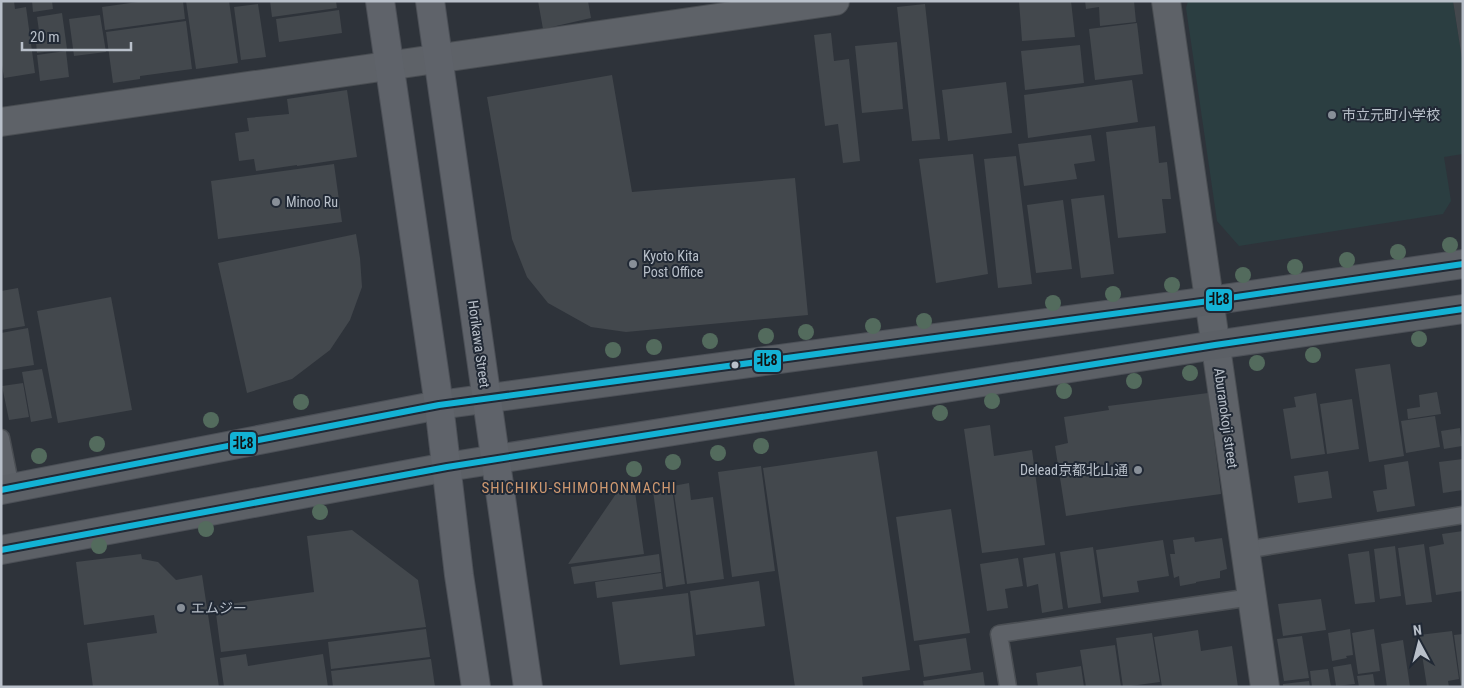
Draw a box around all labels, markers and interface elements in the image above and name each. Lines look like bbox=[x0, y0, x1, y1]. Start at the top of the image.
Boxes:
scale bar bbox=[22, 20, 131, 52]
text: 20 m bbox=[30, 28, 60, 46]
place label: 市立元町小学校 bbox=[1342, 107, 1440, 123]
marker: 市立元町小学校 bbox=[1326, 109, 1338, 121]
place label: Minoo Ru bbox=[286, 194, 338, 210]
marker: Minoo Ru bbox=[270, 196, 282, 208]
place label: Kyoto Kita Post Office bbox=[643, 248, 704, 280]
marker: Kyoto Kita Post Office bbox=[627, 258, 639, 270]
line badge: 北8 bbox=[1205, 288, 1233, 312]
text: 北8 bbox=[1208, 291, 1230, 307]
street label: Horikawa Street bbox=[465, 299, 493, 389]
line badge: 北8 bbox=[753, 349, 782, 373]
text: 北8 bbox=[756, 352, 778, 368]
unlabelled marker bbox=[730, 360, 740, 370]
street label: Aburanokoji street bbox=[1211, 367, 1241, 469]
line badge: 北8 bbox=[229, 431, 257, 455]
text: 北8 bbox=[232, 435, 254, 451]
place label: Delead京都北山通 bbox=[1020, 462, 1128, 478]
marker: Delead京都北山通 bbox=[1132, 464, 1144, 476]
district label: SHICHIKU-SHIMOHONMACHI bbox=[481, 479, 677, 497]
place label: エムジー bbox=[191, 600, 247, 616]
marker: エムジー bbox=[175, 602, 187, 614]
north arrow bbox=[1394, 618, 1444, 668]
text: N bbox=[1412, 622, 1423, 639]

